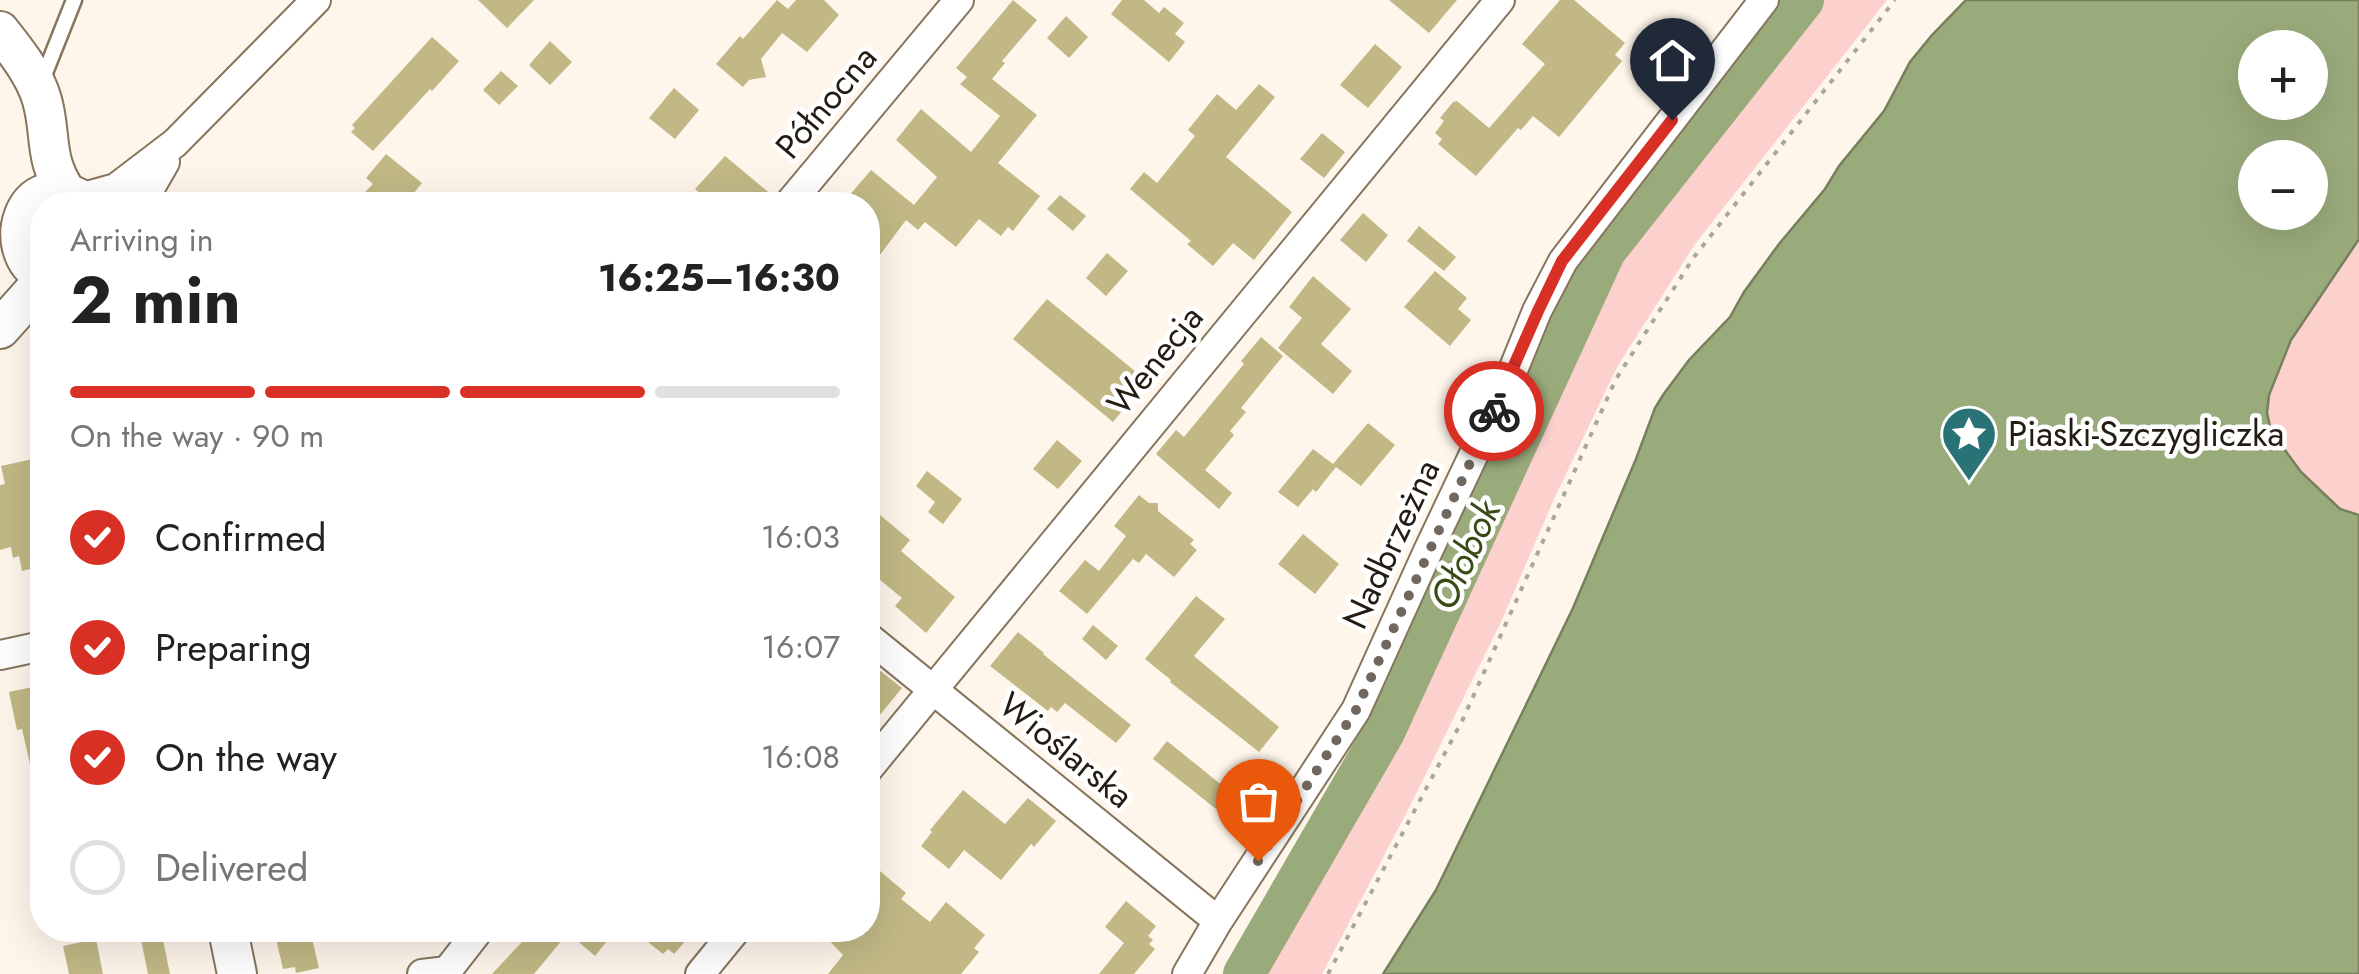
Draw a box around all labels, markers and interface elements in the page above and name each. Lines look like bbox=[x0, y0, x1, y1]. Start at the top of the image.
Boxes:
pin bbox=[1630, 18, 1715, 121]
map controls bbox=[2238, 30, 2328, 230]
button: + bbox=[2238, 30, 2328, 120]
icon: home bbox=[1645, 33, 1700, 88]
street label: Północna bbox=[764, 34, 888, 170]
button: − bbox=[2238, 140, 2328, 230]
text: Arriving in bbox=[70, 217, 214, 263]
text: 16:25–16:30 bbox=[598, 250, 840, 305]
text: 2 min bbox=[70, 253, 241, 347]
street label: Wenecja bbox=[1095, 294, 1215, 426]
courier bbox=[1444, 361, 1544, 461]
icon: bike bbox=[1467, 384, 1522, 439]
place icon: Piaski-Szczygliczka bbox=[1939, 404, 1999, 483]
place label: Piaski-Szczygliczka bbox=[2008, 409, 2284, 459]
text: On the way · 90 m bbox=[70, 413, 324, 459]
street label: Nadbrzeżna bbox=[1330, 451, 1452, 637]
water label: Ołobok bbox=[1415, 489, 1515, 619]
icon: check bbox=[70, 510, 125, 565]
text: Confirmed bbox=[155, 510, 326, 565]
text: 16:03 bbox=[761, 514, 840, 560]
icon: check bbox=[70, 620, 125, 675]
text: Preparing bbox=[155, 620, 312, 675]
text: 16:07 bbox=[762, 624, 840, 670]
street label: Wioślarska bbox=[988, 680, 1144, 820]
icon: check bbox=[70, 730, 125, 785]
text: On the way bbox=[155, 730, 337, 785]
text: 16:08 bbox=[761, 734, 840, 780]
pin bbox=[1216, 759, 1301, 862]
icon: bag bbox=[1231, 774, 1286, 829]
text: Delivered bbox=[155, 840, 308, 895]

